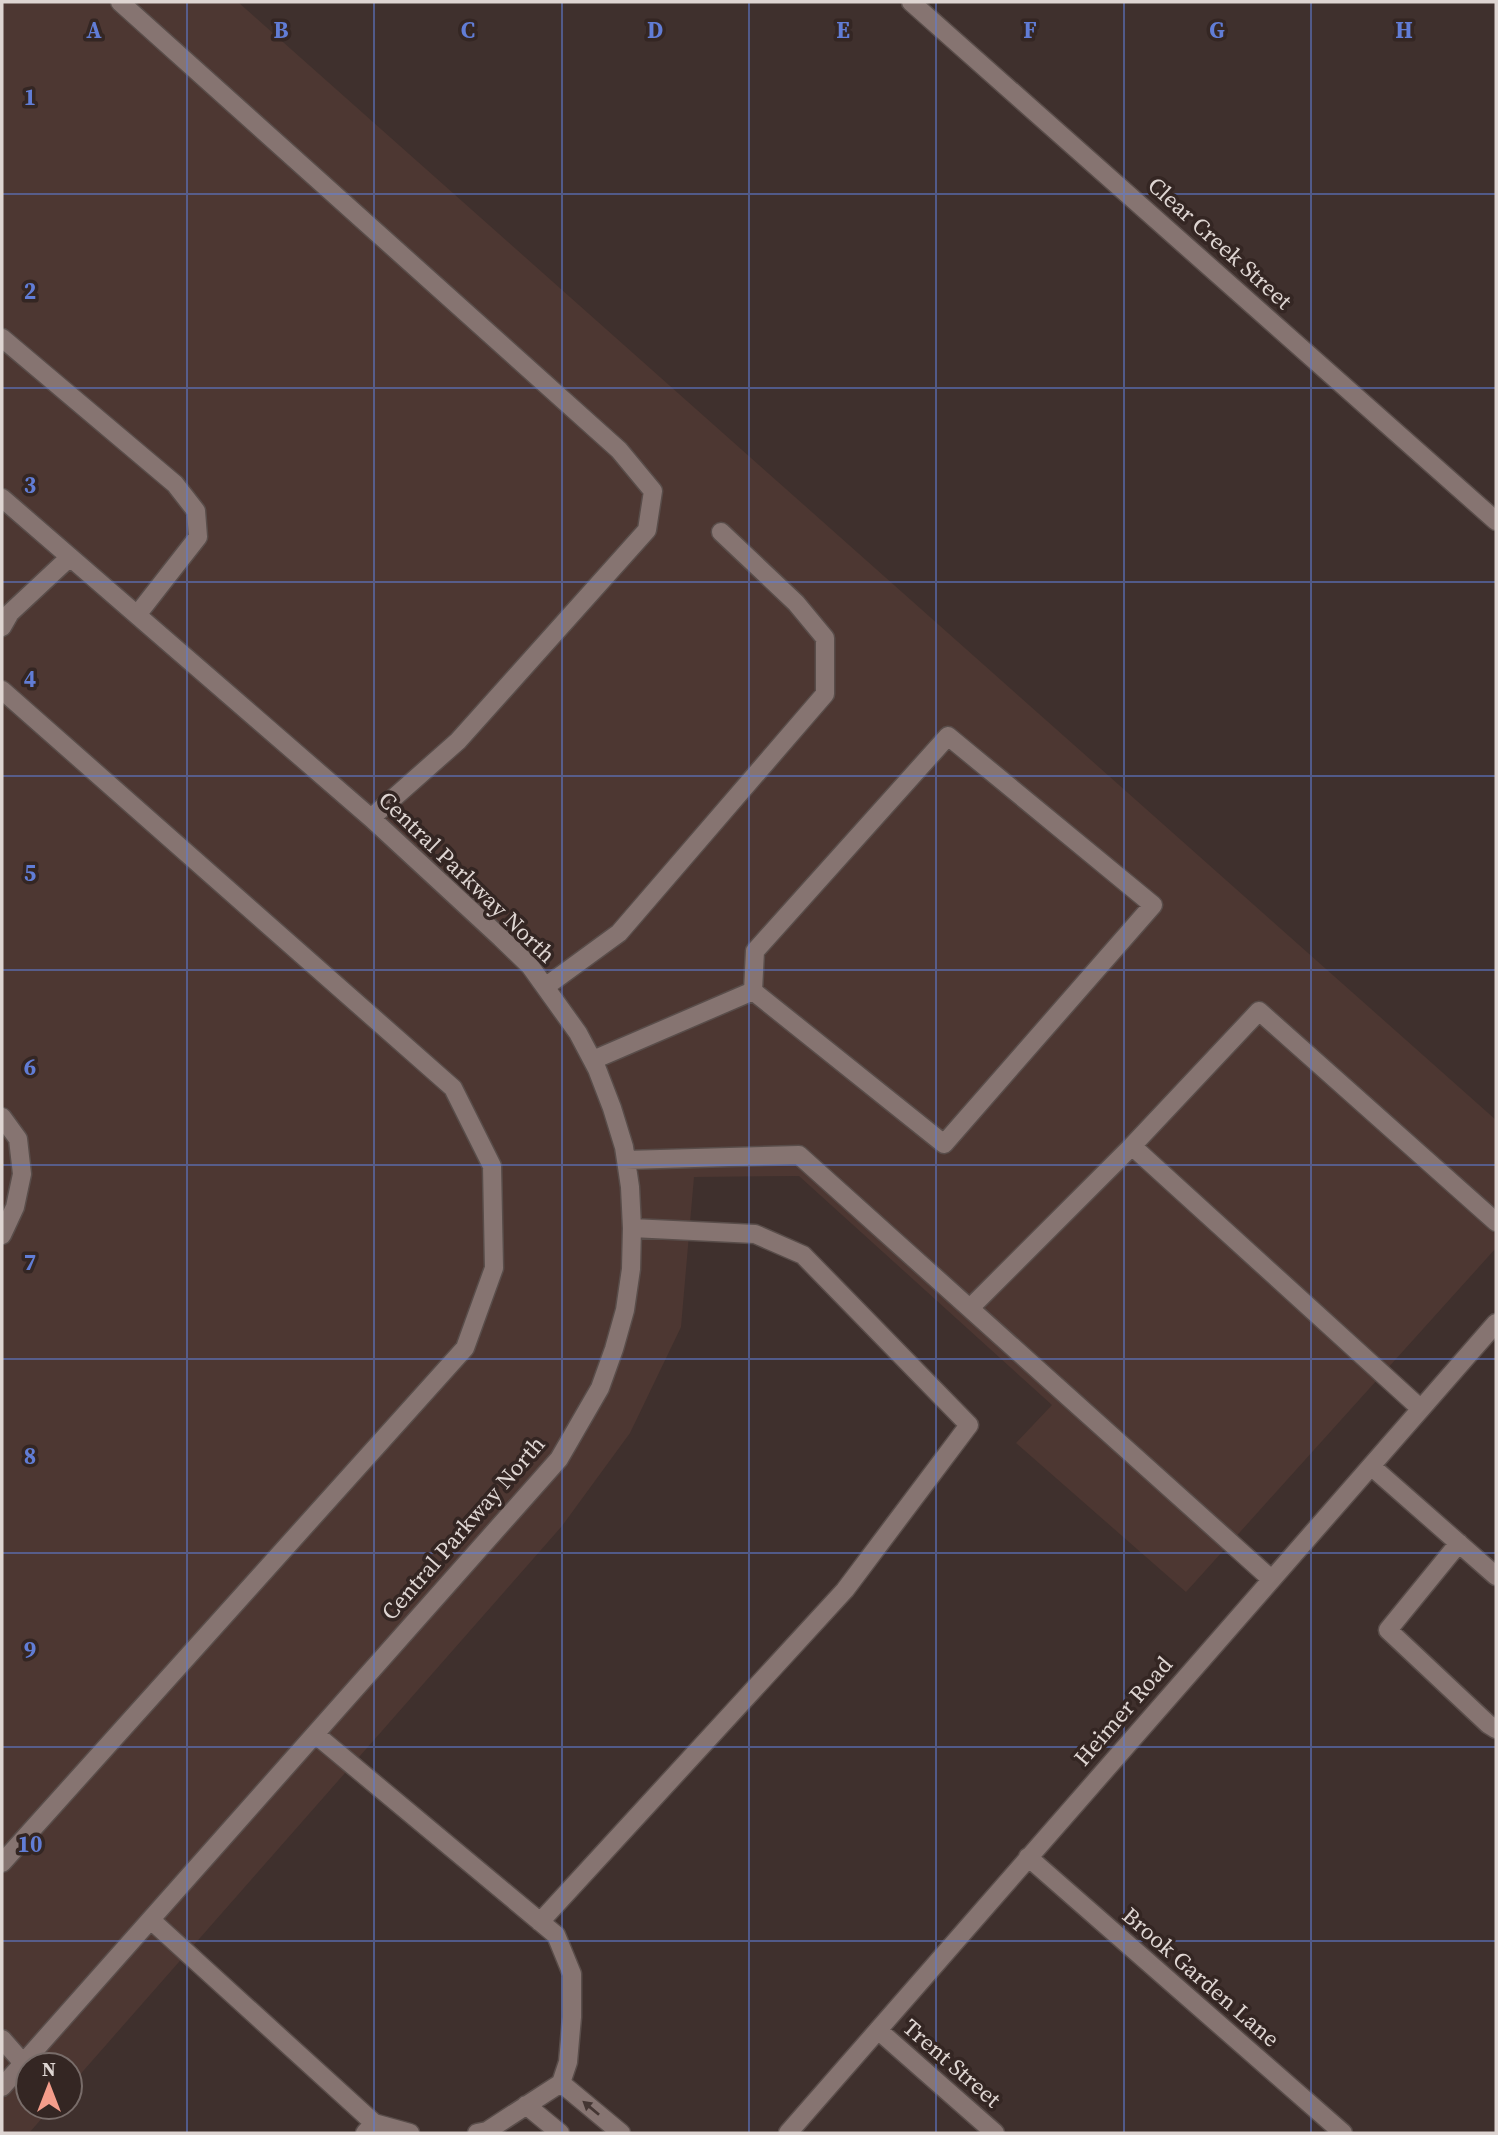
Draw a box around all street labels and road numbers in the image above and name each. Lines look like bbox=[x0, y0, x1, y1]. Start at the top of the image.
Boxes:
street label: Clear Creek Street bbox=[1141, 169, 1300, 317]
street label: Central Parkway North bbox=[371, 784, 563, 970]
street label: Central Parkway North bbox=[374, 1429, 552, 1627]
street label: Heimer Road bbox=[1066, 1649, 1180, 1773]
street label: Brook Garden Lane bbox=[1116, 1900, 1286, 2054]
street label: Trent Street bbox=[896, 2011, 1008, 2115]

